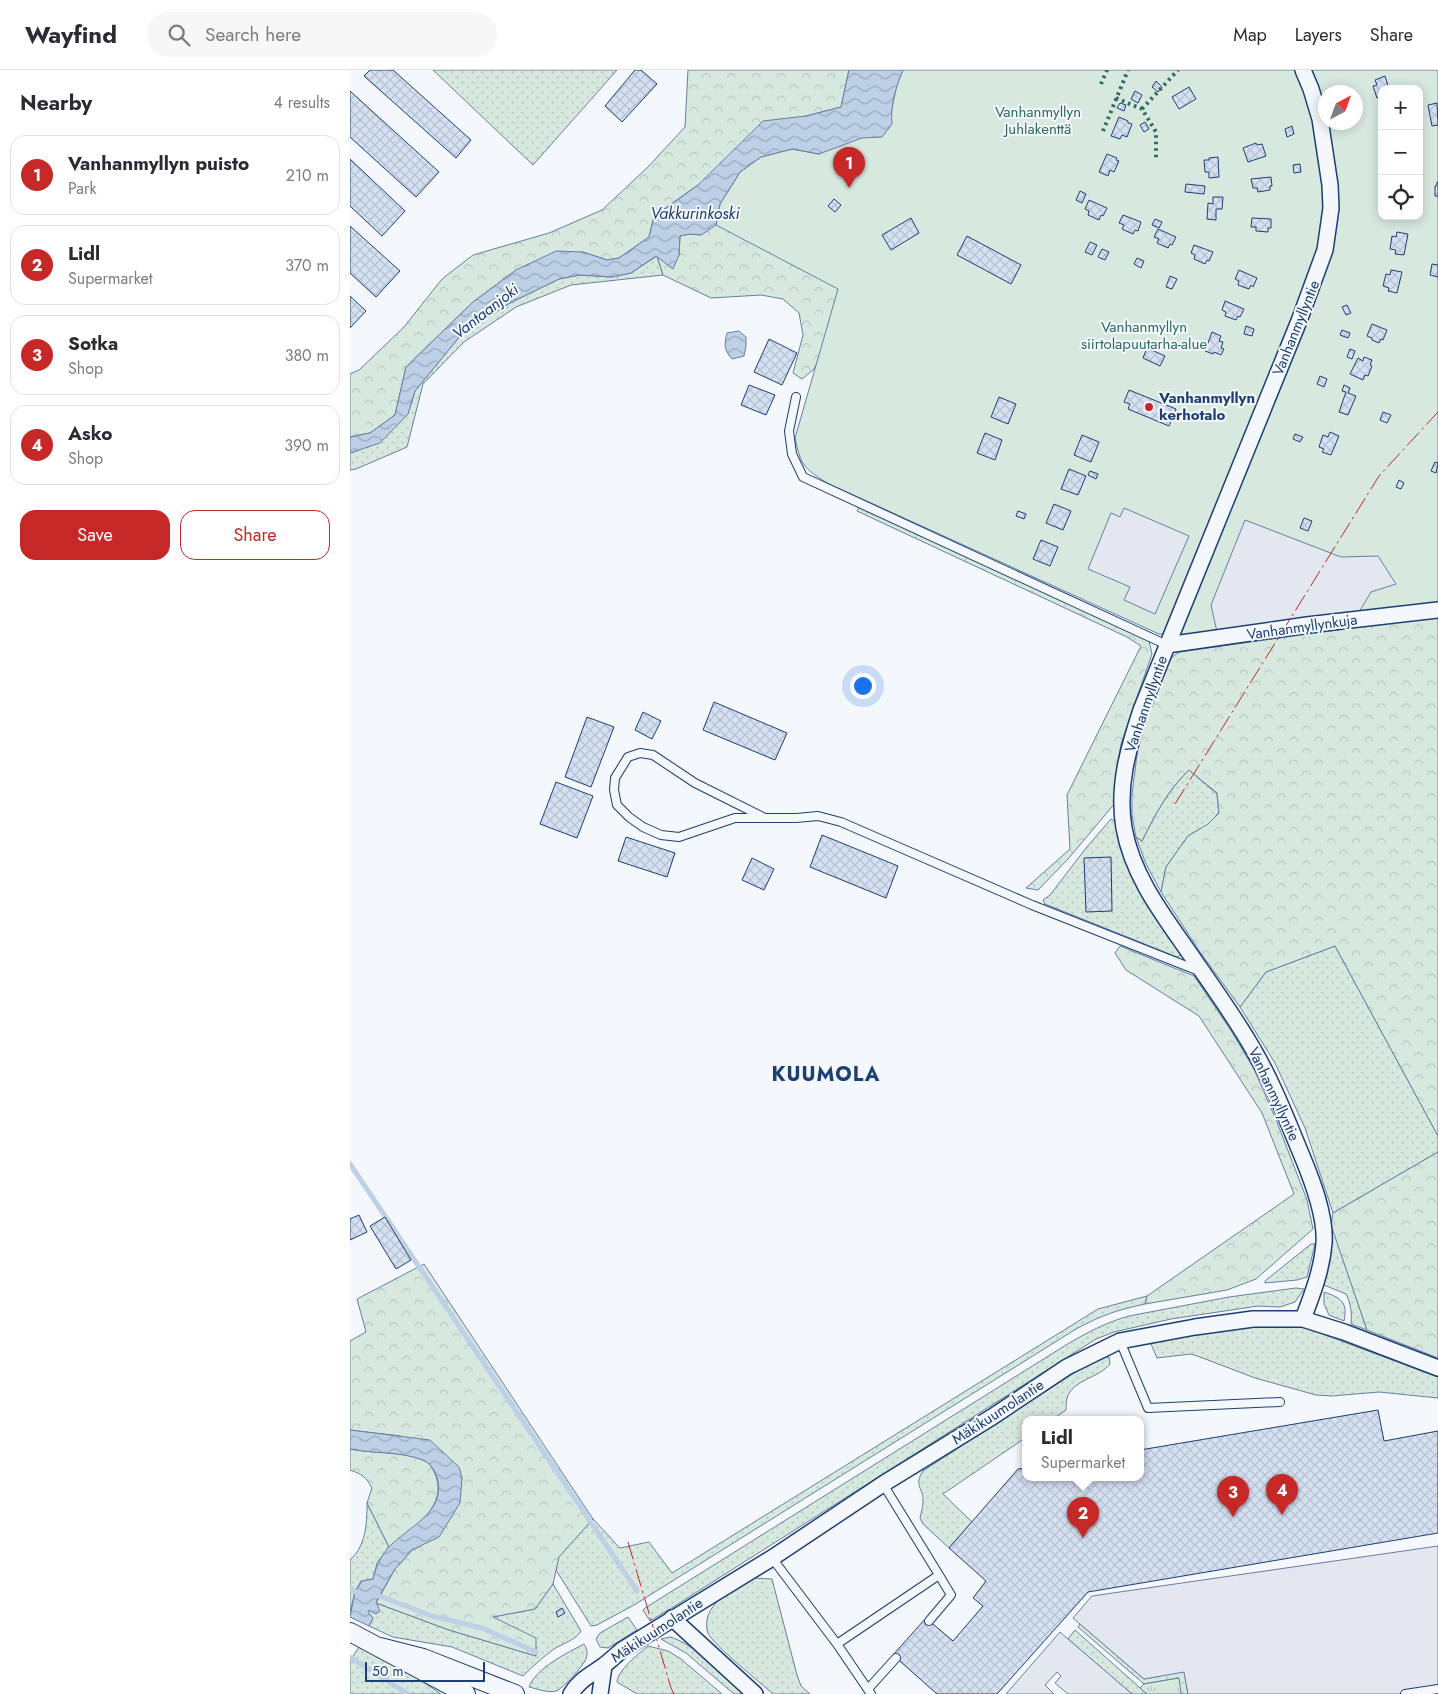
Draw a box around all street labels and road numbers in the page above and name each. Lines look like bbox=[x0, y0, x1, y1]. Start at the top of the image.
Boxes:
street label: Vanhanmyllyntie bbox=[1267, 277, 1325, 379]
street label: Vanhanmyllynkuja bbox=[1245, 608, 1359, 646]
street label: Vanhanmyllyntie bbox=[1119, 652, 1173, 755]
street label: Vanhanmyllyntie bbox=[1243, 1043, 1305, 1145]
street label: Mäkikuumolantie bbox=[948, 1374, 1049, 1450]
street label: Mäkikuumolantie bbox=[607, 1592, 708, 1668]

